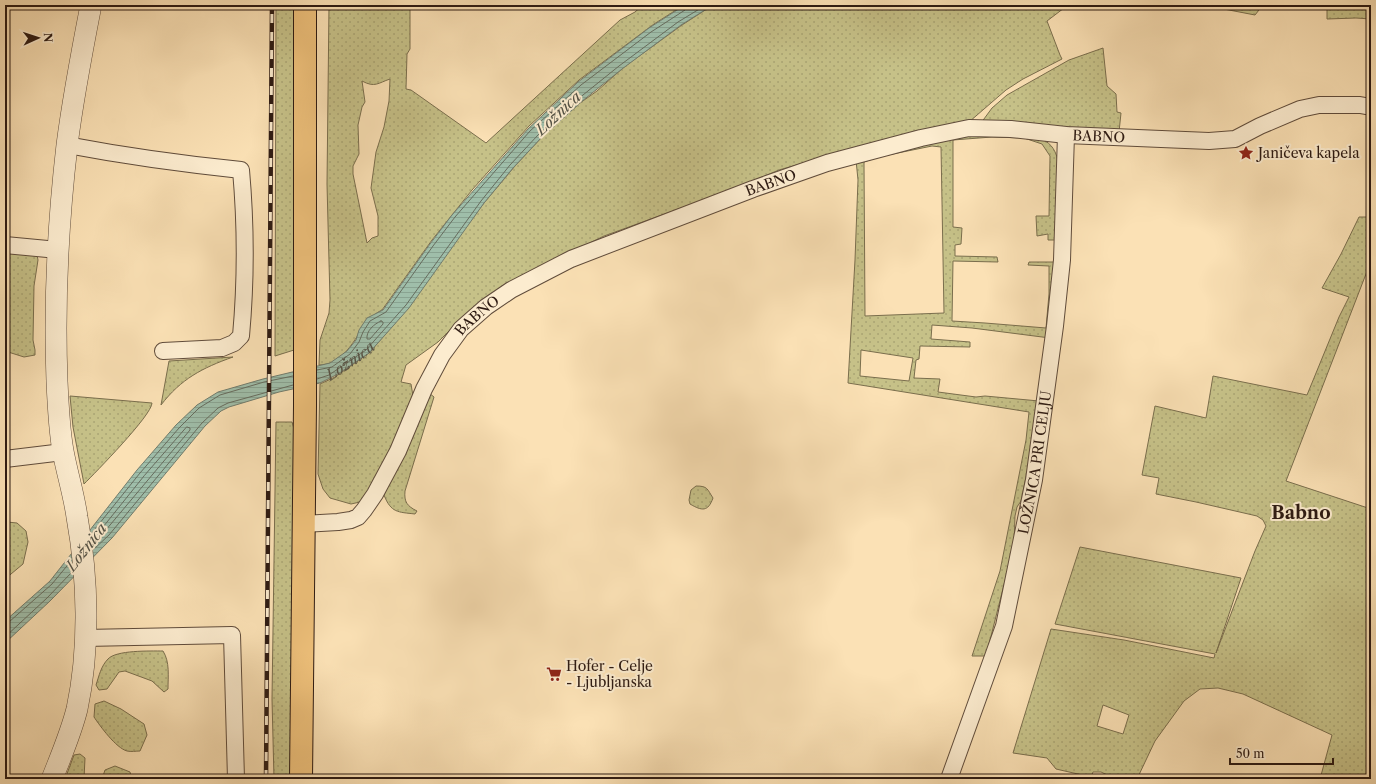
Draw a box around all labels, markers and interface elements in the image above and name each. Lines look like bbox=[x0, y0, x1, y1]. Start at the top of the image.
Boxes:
north arrow bbox=[18, 18, 58, 58]
text: N bbox=[41, 32, 55, 43]
water label: Ložnica bbox=[530, 87, 585, 140]
street label: BABNO bbox=[1072, 126, 1125, 146]
place icon: Janičeva kapela bbox=[1237, 144, 1255, 162]
place label: Janičeva kapela bbox=[1256, 144, 1360, 162]
street label: BABNO bbox=[743, 166, 799, 200]
street label: BABNO bbox=[450, 292, 503, 339]
water label: Ložnica bbox=[321, 337, 379, 385]
street label: LOŽNICA PRI CELJU bbox=[1014, 389, 1055, 536]
district label: Babno bbox=[1271, 502, 1331, 524]
water label: Ložnica bbox=[61, 519, 111, 576]
place label: Hofer - Celje - Ljubljanska bbox=[566, 657, 653, 691]
supermarket icon: Hofer - Celje - Ljubljanska bbox=[545, 665, 563, 683]
scale bar bbox=[1230, 740, 1333, 766]
text: 50 m bbox=[1236, 746, 1265, 761]

